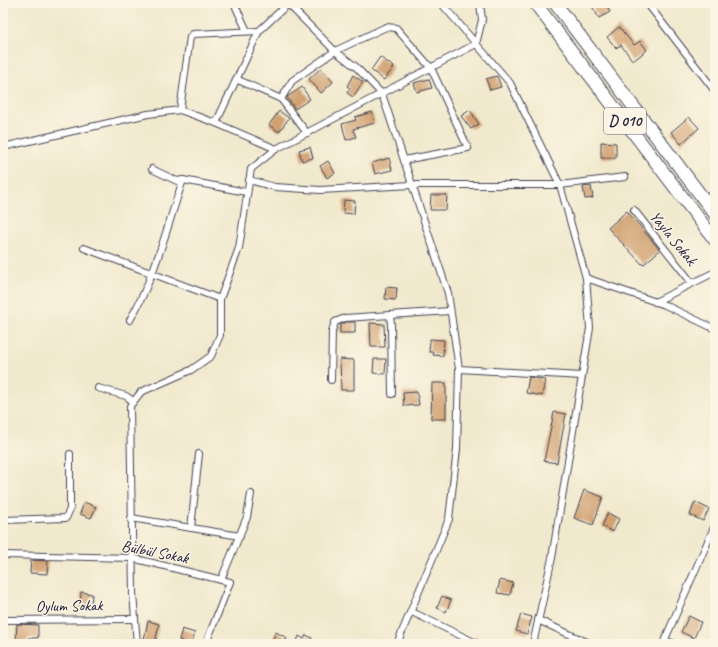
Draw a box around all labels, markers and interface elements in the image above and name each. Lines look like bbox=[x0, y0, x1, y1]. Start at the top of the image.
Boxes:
road number: D 010 bbox=[604, 108, 646, 134]
street label: Yayla Sokak bbox=[645, 207, 702, 270]
street label: Bülbül Sokak bbox=[120, 536, 191, 569]
street label: Oylum Sokak bbox=[35, 595, 104, 617]

